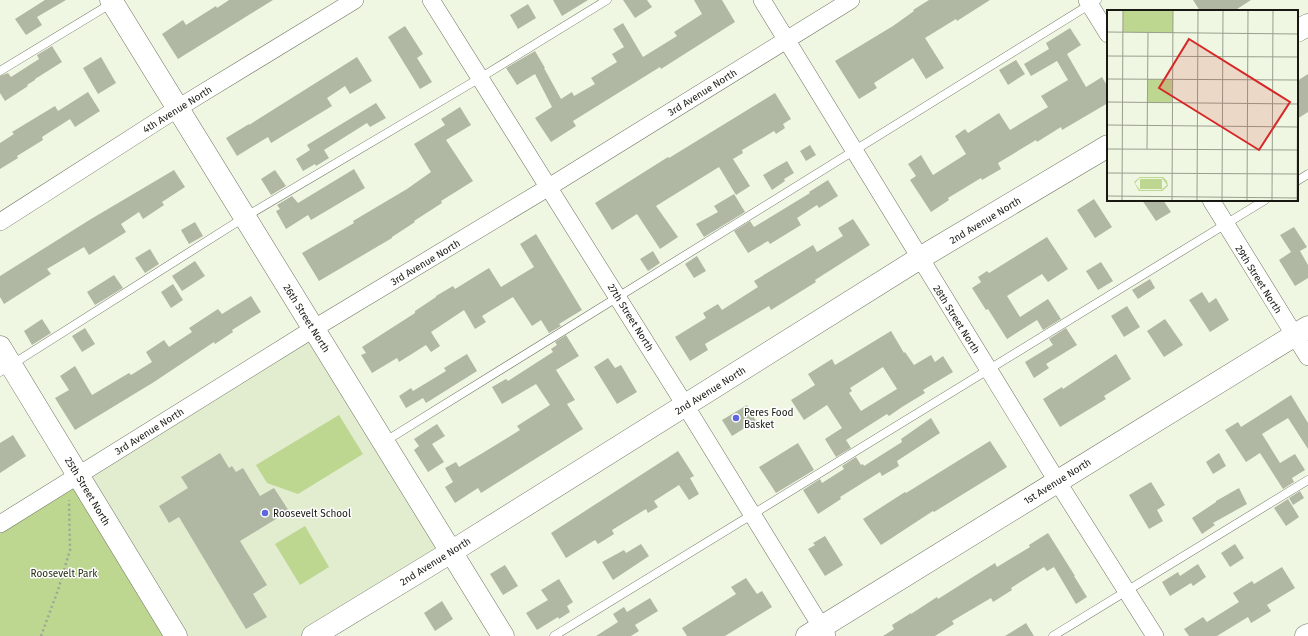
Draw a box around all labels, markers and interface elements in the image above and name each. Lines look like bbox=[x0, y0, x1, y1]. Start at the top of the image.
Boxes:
inset map bbox=[1107, 10, 1298, 201]
street label: 3rd Avenue North bbox=[666, 67, 739, 119]
street label: 4th Avenue North bbox=[141, 84, 214, 136]
street label: 2nd Avenue North bbox=[948, 195, 1023, 247]
street label: 3rd Avenue North bbox=[389, 237, 462, 288]
street label: 29th Street North bbox=[1232, 243, 1284, 316]
street label: 26th Street North bbox=[280, 282, 332, 355]
street label: 27th Street North bbox=[605, 282, 656, 353]
street label: 28th Street North bbox=[930, 283, 982, 356]
street label: 2nd Avenue North bbox=[673, 364, 748, 417]
street label: 3rd Avenue North bbox=[113, 406, 186, 458]
place label: Peres Food Basket bbox=[744, 407, 794, 431]
marker: Peres Food Basket bbox=[731, 413, 741, 423]
street label: 25th Street North bbox=[62, 455, 112, 528]
street label: 1st Avenue North bbox=[1022, 456, 1093, 507]
marker: Roosevelt School bbox=[260, 508, 270, 518]
place label: Roosevelt School bbox=[273, 508, 351, 520]
street label: 2nd Avenue North bbox=[398, 535, 473, 588]
park label: Roosevelt Park bbox=[31, 568, 98, 580]

